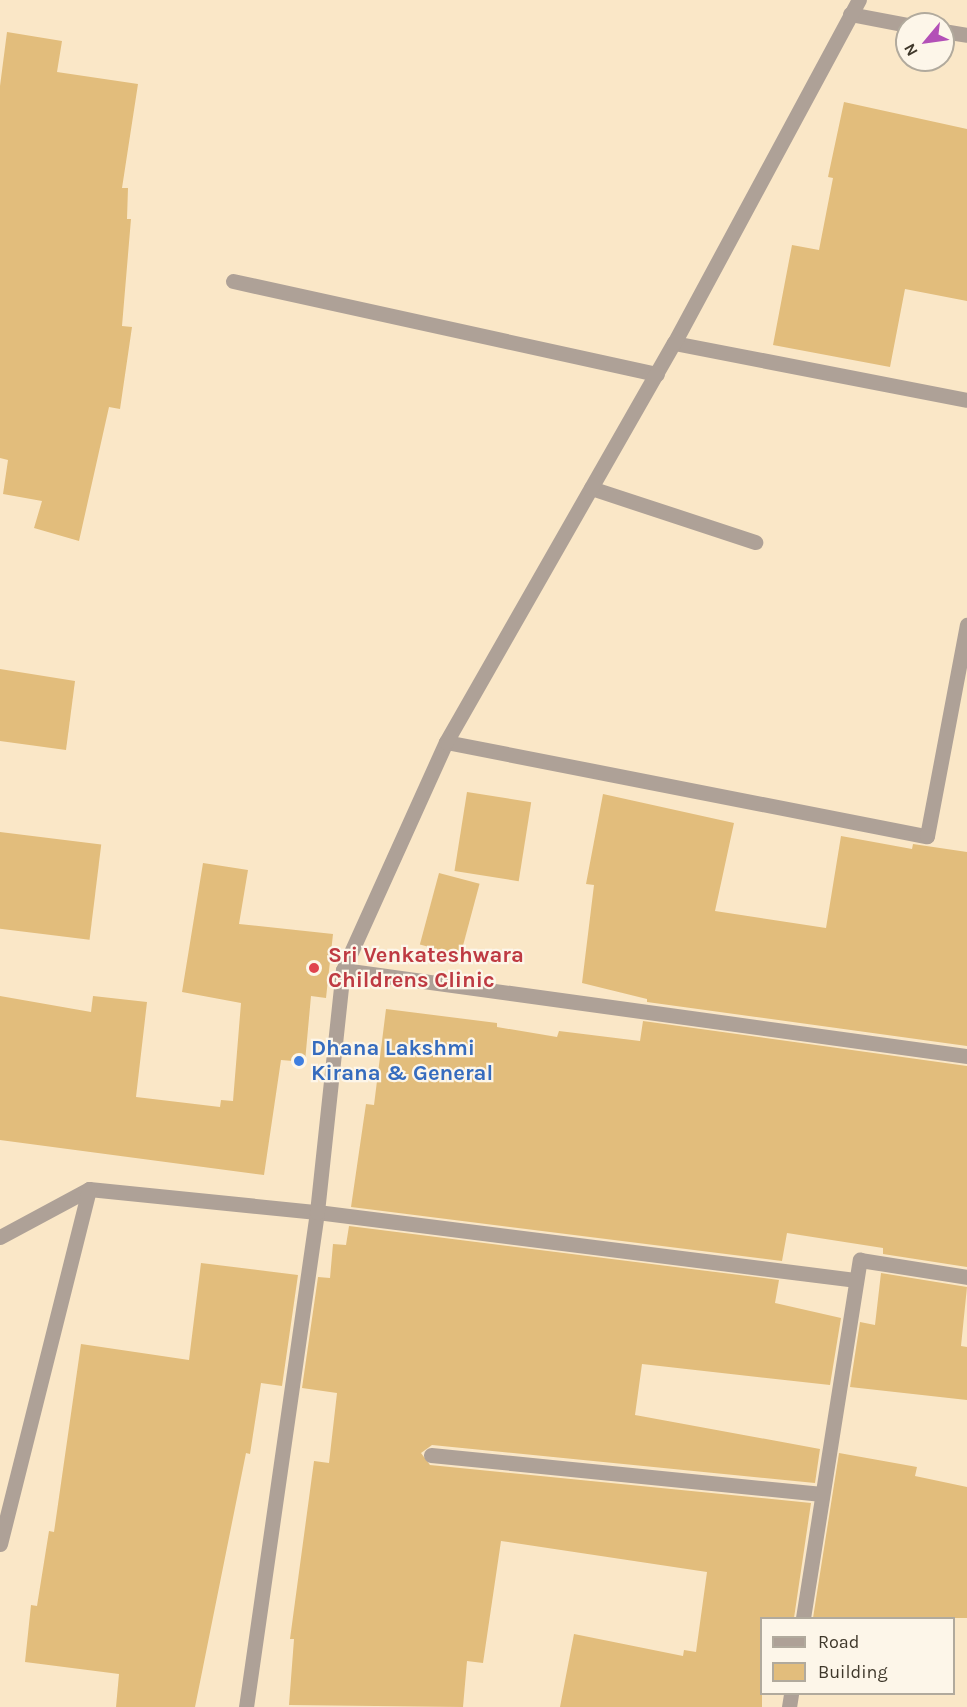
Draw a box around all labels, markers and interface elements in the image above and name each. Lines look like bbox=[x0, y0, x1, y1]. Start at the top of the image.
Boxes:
north arrow bbox=[895, 12, 955, 72]
text: N bbox=[899, 40, 922, 60]
place label: Sri Venkateshwara Childrens Clinic bbox=[328, 942, 524, 993]
marker: Sri Venkateshwara Childrens Clinic bbox=[305, 959, 323, 977]
place label: Dhana Lakshmi Kirana & General bbox=[311, 1035, 493, 1086]
marker: Dhana Lakshmi Kirana & General bbox=[292, 1054, 306, 1068]
legend bbox=[760, 1617, 955, 1695]
text: Road bbox=[818, 1631, 859, 1653]
text: Building bbox=[818, 1661, 888, 1683]

